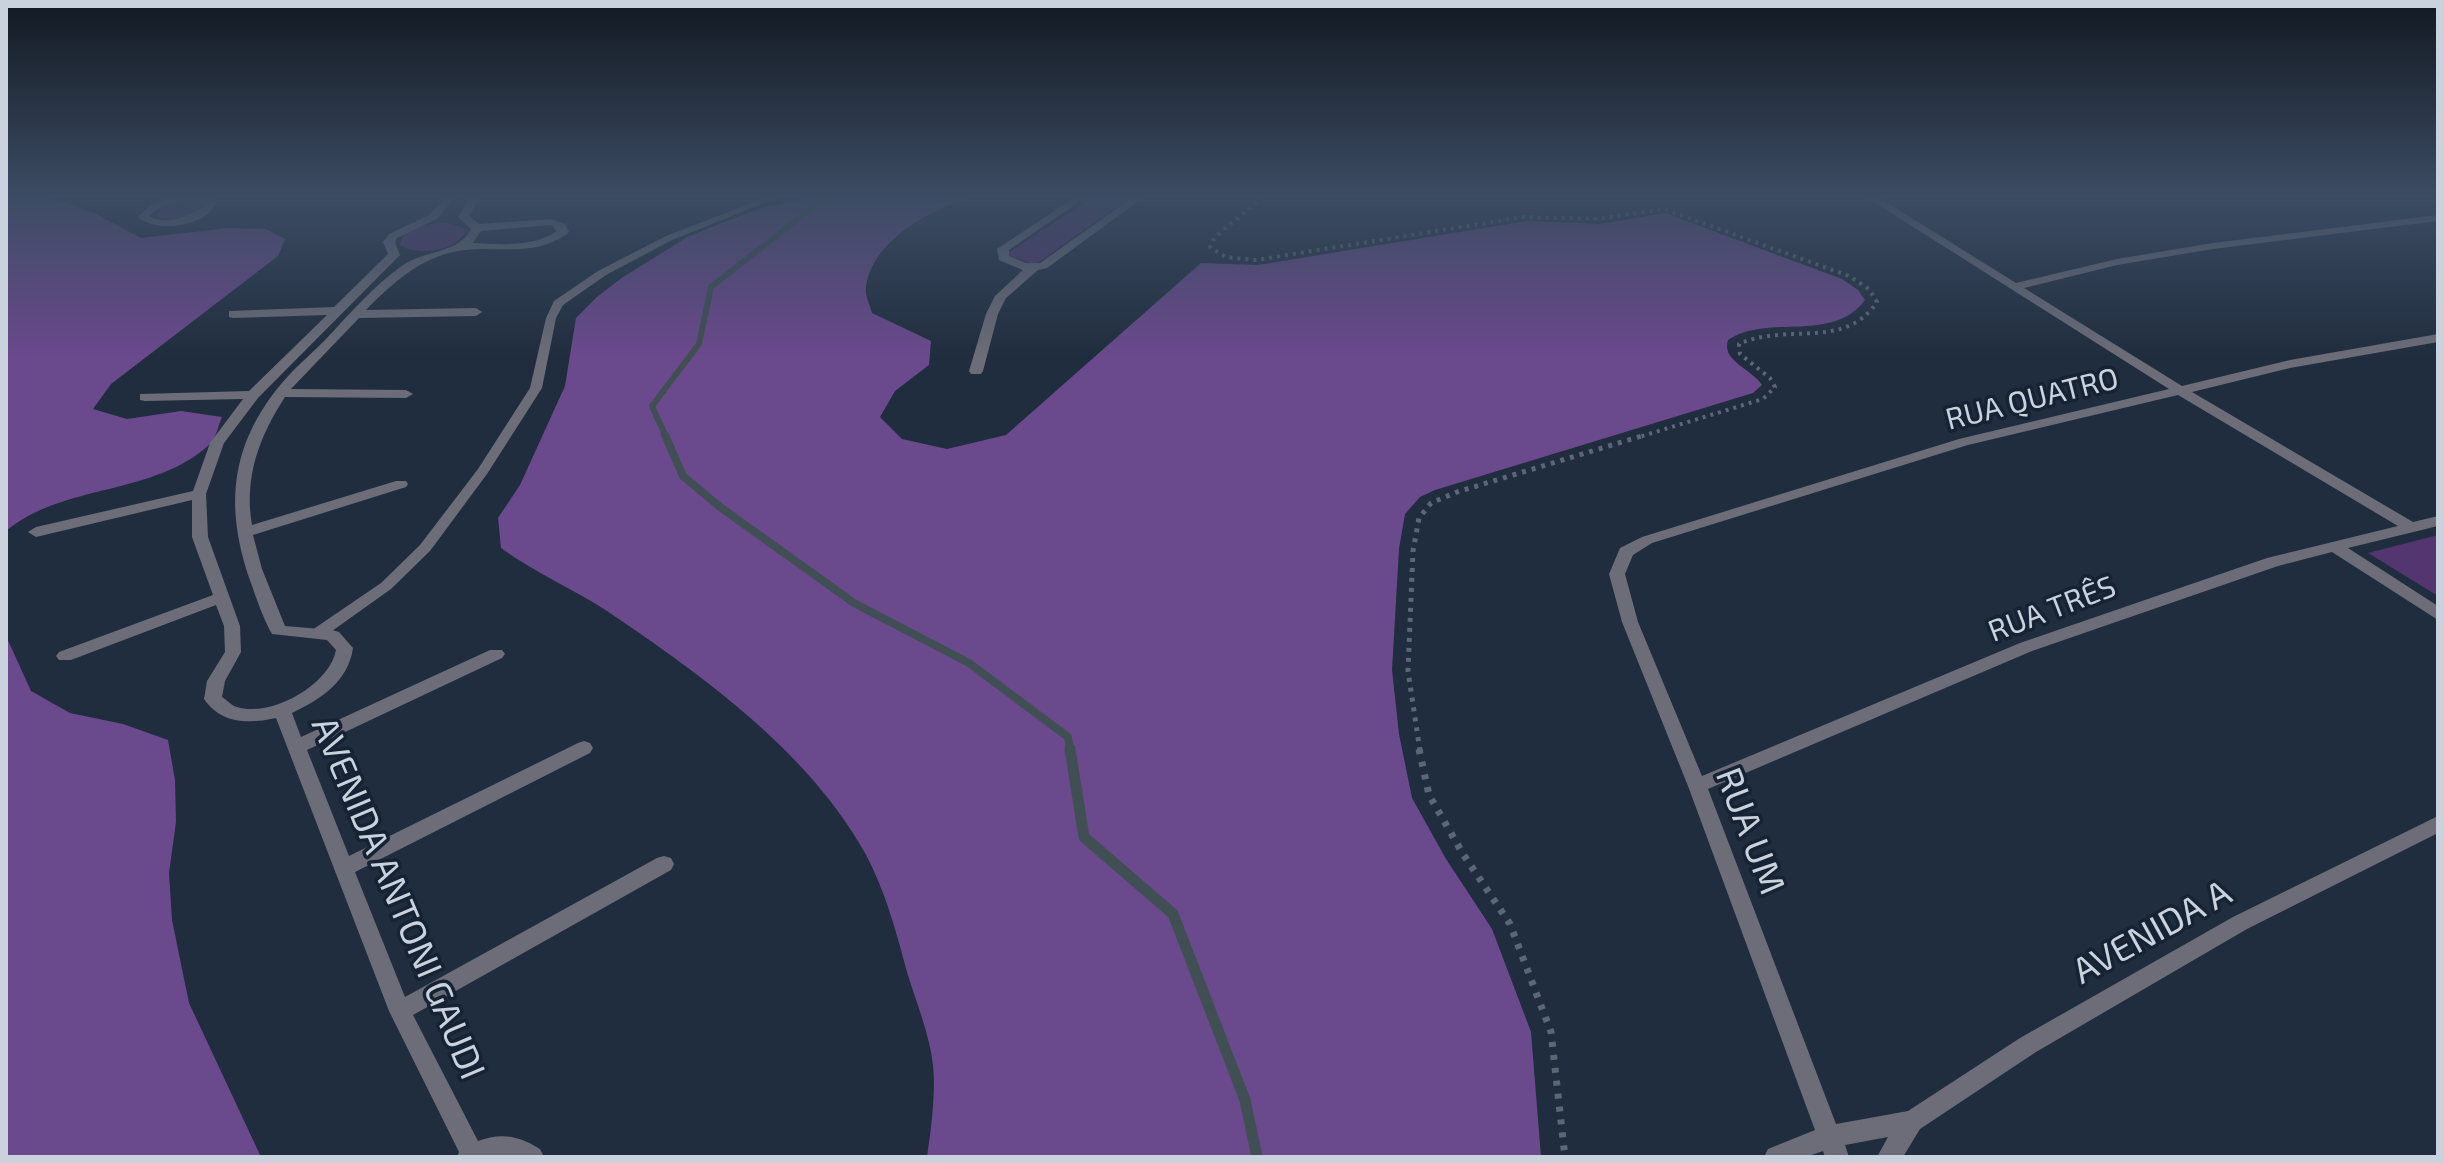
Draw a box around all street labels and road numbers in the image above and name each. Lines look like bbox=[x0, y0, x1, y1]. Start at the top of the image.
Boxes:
street label: RUA QUATRO bbox=[1942, 360, 2122, 438]
street label: RUA TRÊS bbox=[1983, 568, 2121, 650]
street label: AVENIDA ANTONI GAUDI bbox=[302, 710, 494, 1086]
street label: RUA UM bbox=[1706, 762, 1794, 900]
street label: AVENIDA A bbox=[2065, 871, 2239, 993]

